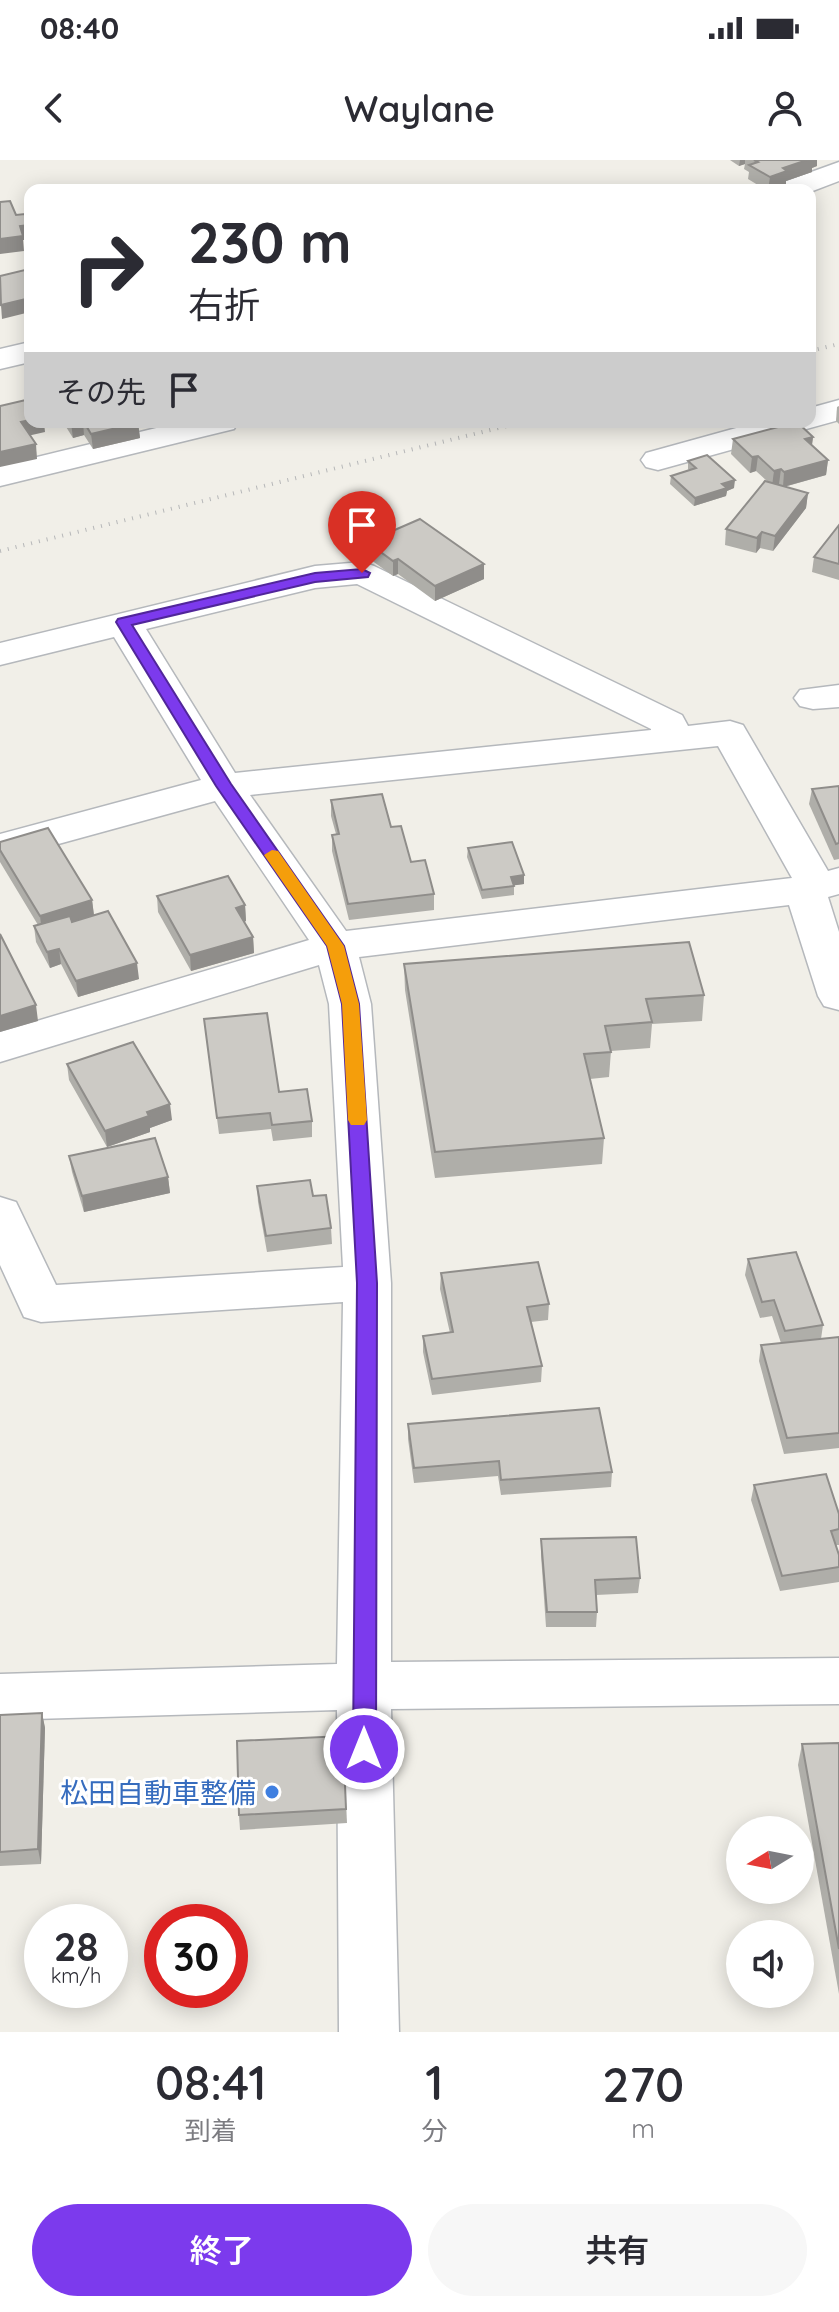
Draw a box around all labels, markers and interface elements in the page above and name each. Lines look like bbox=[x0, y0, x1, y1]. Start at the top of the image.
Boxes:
text: 08:40 bbox=[40, 9, 119, 47]
icon: back bbox=[32, 86, 76, 130]
text: Waylane bbox=[344, 86, 495, 131]
icon: person bbox=[763, 86, 807, 130]
text: 230 m bbox=[188, 207, 352, 277]
icon: right bbox=[56, 216, 160, 320]
text: 右折 bbox=[188, 282, 260, 327]
icon: arrive bbox=[162, 368, 206, 412]
text: その先 bbox=[56, 373, 146, 411]
pin bbox=[328, 491, 396, 573]
icon: arrive bbox=[340, 503, 384, 547]
position arrow bbox=[322, 1707, 406, 1791]
place label: 松田自動車整備 bbox=[60, 1775, 256, 1810]
marker: 松田自動車整備 bbox=[263, 1783, 281, 1801]
north arrow bbox=[726, 1816, 814, 1904]
map controls bbox=[726, 1816, 814, 2008]
speed limit sign: 30 bbox=[144, 1904, 248, 2008]
button: sound bbox=[726, 1920, 814, 2008]
text: 28 bbox=[54, 1921, 98, 1971]
text: km/h bbox=[51, 1963, 101, 1988]
text: 08:41 bbox=[155, 2052, 267, 2112]
text: 1 bbox=[425, 2052, 444, 2112]
text: 270 bbox=[602, 2054, 684, 2114]
text: m bbox=[631, 2112, 655, 2145]
text: 到着 bbox=[185, 2114, 237, 2147]
text: 分 bbox=[421, 2114, 447, 2147]
button: 終了 bbox=[32, 2204, 412, 2296]
button: 共有 bbox=[428, 2204, 807, 2296]

